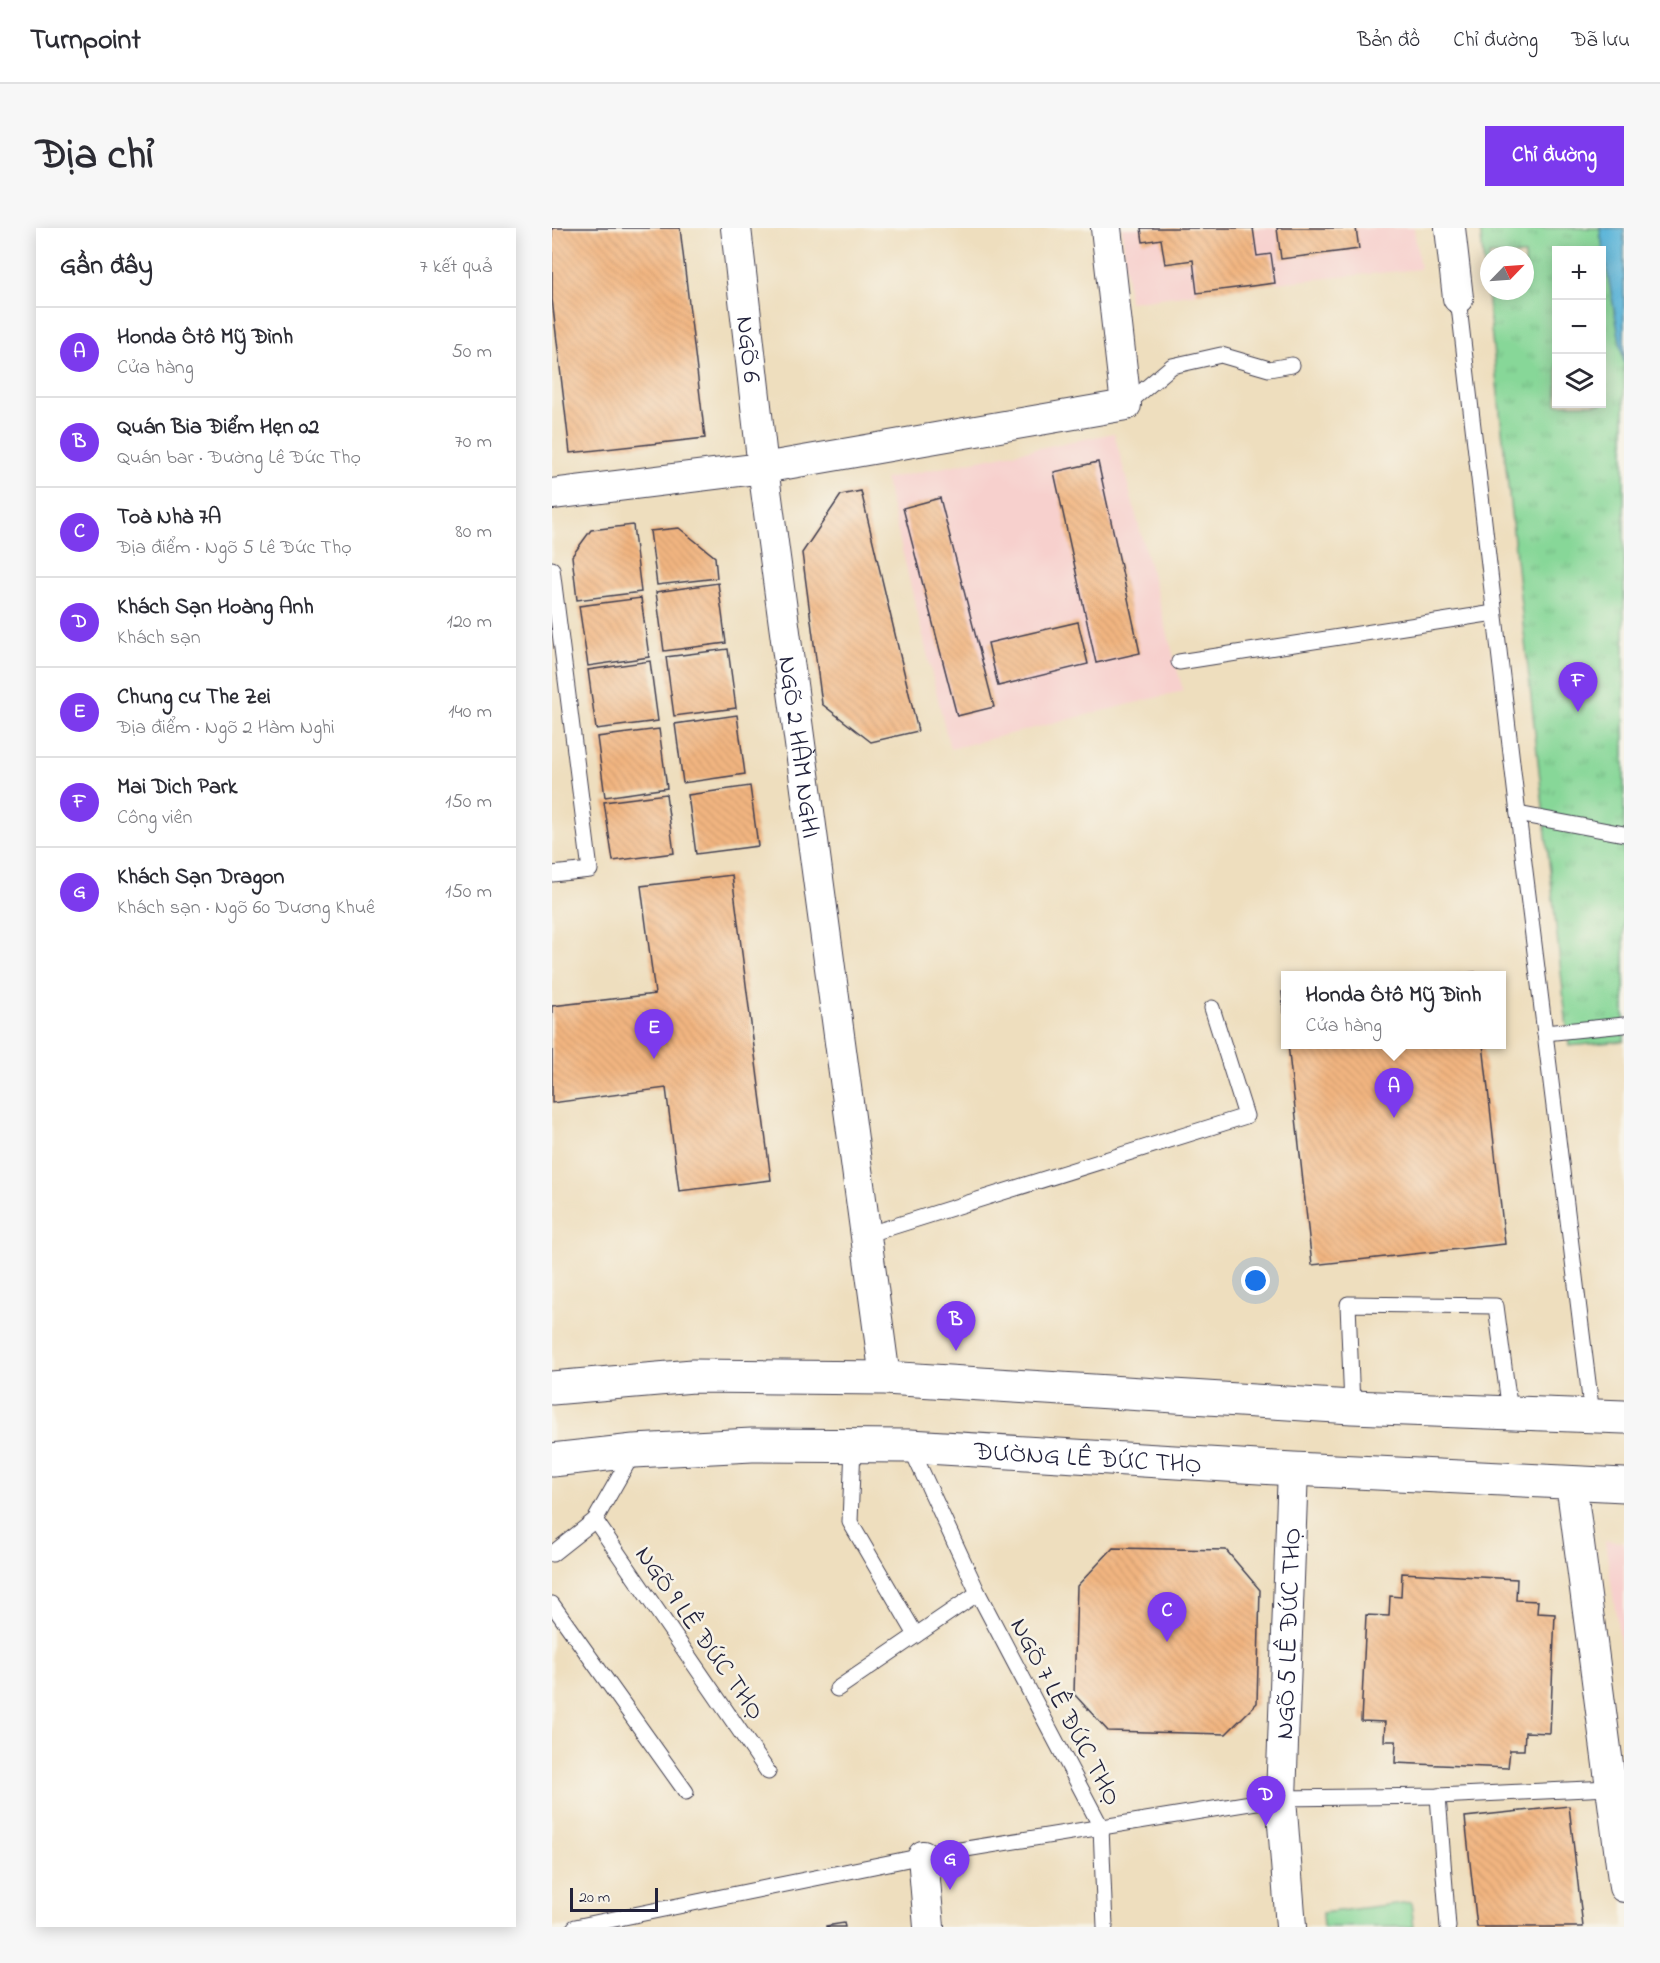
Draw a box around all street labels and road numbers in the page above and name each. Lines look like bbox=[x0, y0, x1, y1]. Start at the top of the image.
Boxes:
street label: NGÕ 6 bbox=[724, 314, 769, 385]
street label: NGÕ 2 HÀM NGHI bbox=[766, 654, 828, 841]
street label: ĐƯỜNG LÊ ĐỨC THỌ bbox=[972, 1434, 1203, 1485]
street label: NGÕ 5 LÊ ĐỨC THỌ bbox=[1267, 1527, 1313, 1740]
street label: NGÕ 9 LÊ ĐỨC THỌ bbox=[624, 1539, 773, 1729]
street label: NGÕ 7 LÊ ĐỨC THỌ bbox=[999, 1612, 1130, 1813]

